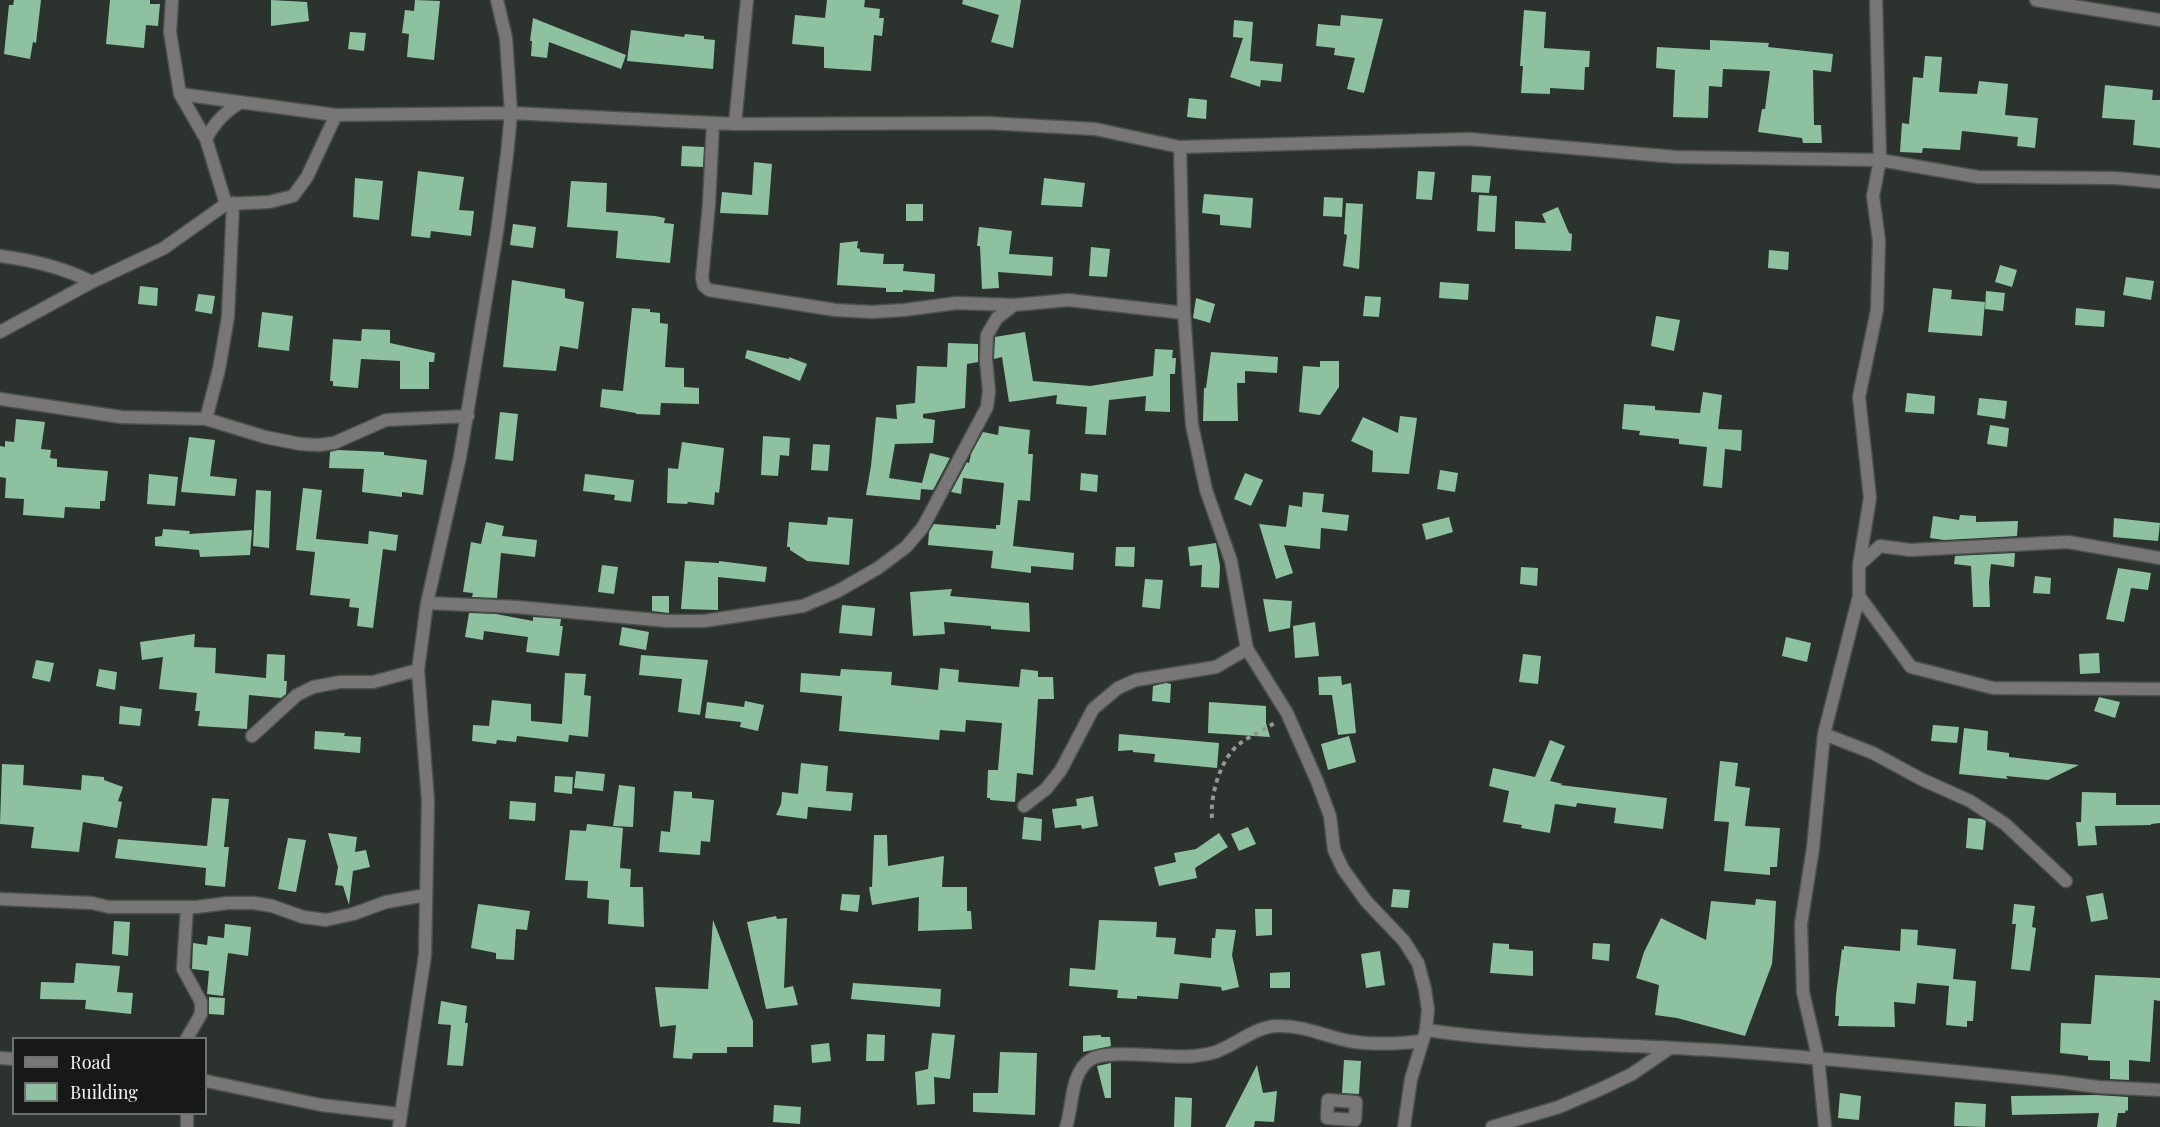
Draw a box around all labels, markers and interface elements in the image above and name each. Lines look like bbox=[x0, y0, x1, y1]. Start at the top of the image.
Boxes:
legend bbox=[12, 1037, 207, 1115]
text: Road bbox=[70, 1050, 111, 1074]
text: Building bbox=[70, 1080, 138, 1104]

